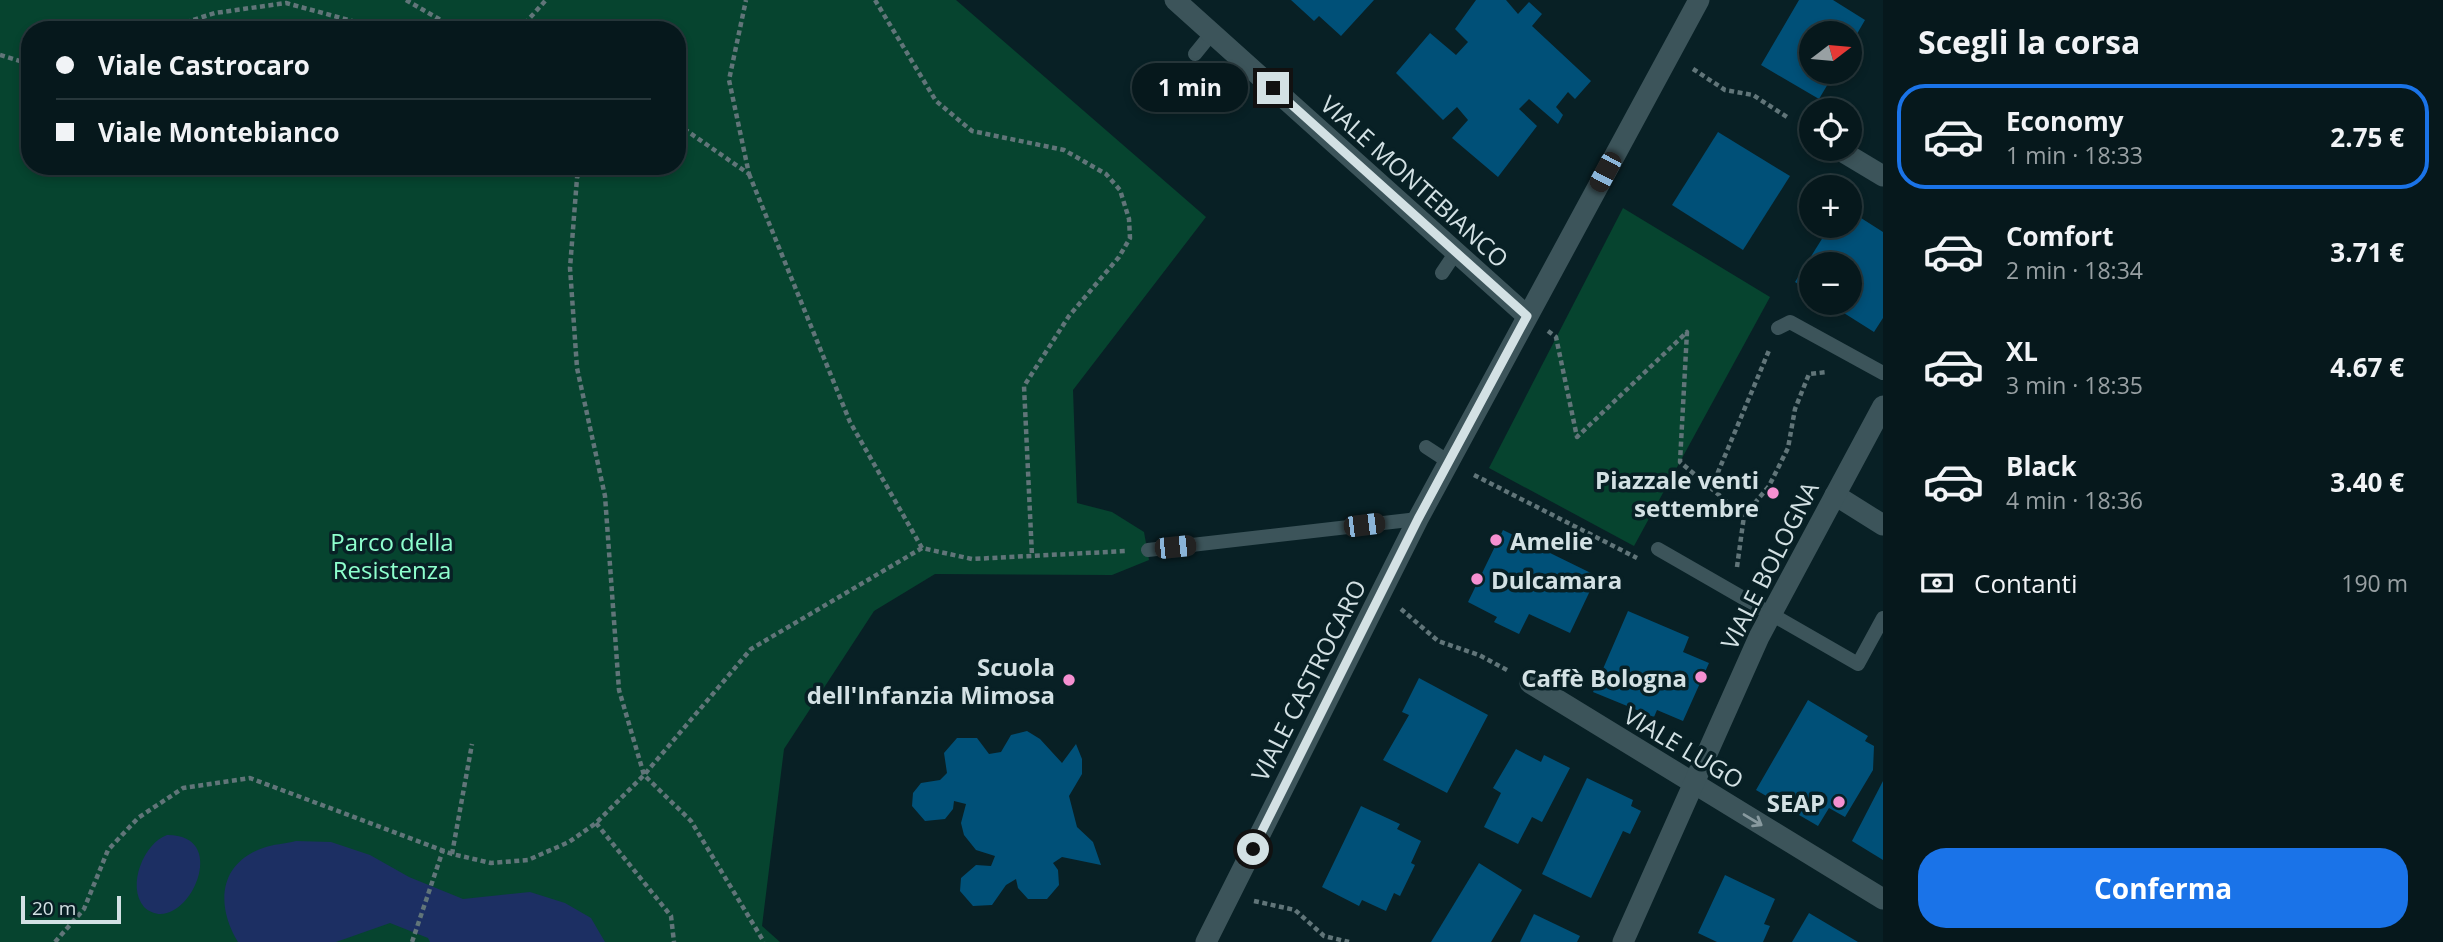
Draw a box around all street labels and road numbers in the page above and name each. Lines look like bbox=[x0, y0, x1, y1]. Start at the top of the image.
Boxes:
street label: VIALE MONTEBIANCO bbox=[1314, 88, 1516, 274]
street label: VIALE BOLOGNA bbox=[1712, 475, 1826, 655]
street label: VIALE CASTROCARO bbox=[1243, 574, 1373, 786]
street label: VIALE LUGO bbox=[1618, 698, 1750, 796]

